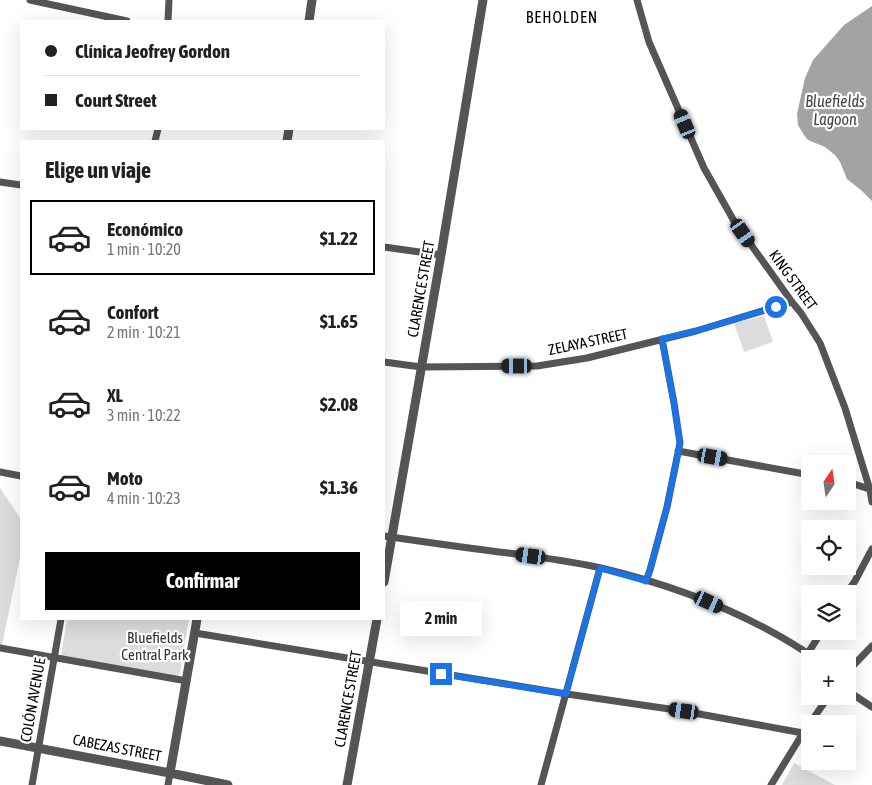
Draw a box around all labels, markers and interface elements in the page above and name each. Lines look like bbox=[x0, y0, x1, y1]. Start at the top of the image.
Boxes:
district label: BEHOLDEN bbox=[526, 8, 598, 26]
text: Clínica Jeofrey Gordon bbox=[75, 40, 230, 62]
text: Court Street bbox=[75, 89, 157, 111]
water label: Bluefields Lagoon bbox=[805, 92, 865, 129]
car bbox=[672, 107, 697, 141]
text: Elige un viaje bbox=[45, 157, 151, 183]
icon: car bbox=[47, 215, 92, 260]
car bbox=[728, 216, 757, 250]
text: Económico bbox=[107, 218, 183, 240]
text: $1.22 bbox=[320, 227, 358, 249]
street label: CLARENCE STREET bbox=[404, 239, 437, 338]
text: 1 min · 10:20 bbox=[107, 240, 181, 258]
street label: KING STREET bbox=[766, 246, 821, 313]
route start bbox=[765, 296, 787, 318]
icon: car bbox=[47, 298, 92, 343]
text: Confort bbox=[107, 301, 159, 323]
text: $1.65 bbox=[320, 310, 358, 332]
text: 2 min · 10:21 bbox=[107, 323, 181, 341]
street label: ZELAYA STREET bbox=[547, 325, 629, 358]
car bbox=[502, 359, 532, 374]
icon: car bbox=[47, 381, 92, 426]
text: XL bbox=[107, 384, 123, 406]
text: $2.08 bbox=[320, 393, 358, 415]
text: 3 min · 10:22 bbox=[107, 406, 181, 424]
car bbox=[696, 447, 729, 467]
north arrow bbox=[801, 455, 856, 510]
map controls bbox=[801, 455, 856, 770]
icon: car bbox=[47, 464, 92, 509]
text: Moto bbox=[107, 467, 143, 489]
text: $1.36 bbox=[320, 476, 358, 498]
text: 4 min · 10:23 bbox=[107, 489, 181, 507]
button: locate bbox=[801, 520, 856, 575]
car bbox=[515, 546, 546, 566]
button: Confirmar bbox=[45, 552, 360, 610]
button: layers bbox=[801, 585, 856, 640]
car bbox=[692, 589, 725, 615]
callout: 2 min bbox=[400, 602, 482, 636]
text: 2 min bbox=[425, 609, 457, 627]
park label: Bluefields Central Park bbox=[121, 629, 189, 663]
street label: CLARENCE STREET bbox=[331, 649, 364, 748]
button: + bbox=[801, 650, 856, 705]
street label: COLÓN AVENUE bbox=[17, 656, 48, 743]
route end bbox=[430, 663, 452, 685]
car bbox=[668, 701, 699, 721]
button: − bbox=[801, 715, 856, 770]
street label: CABEZAS STREET bbox=[71, 731, 163, 764]

